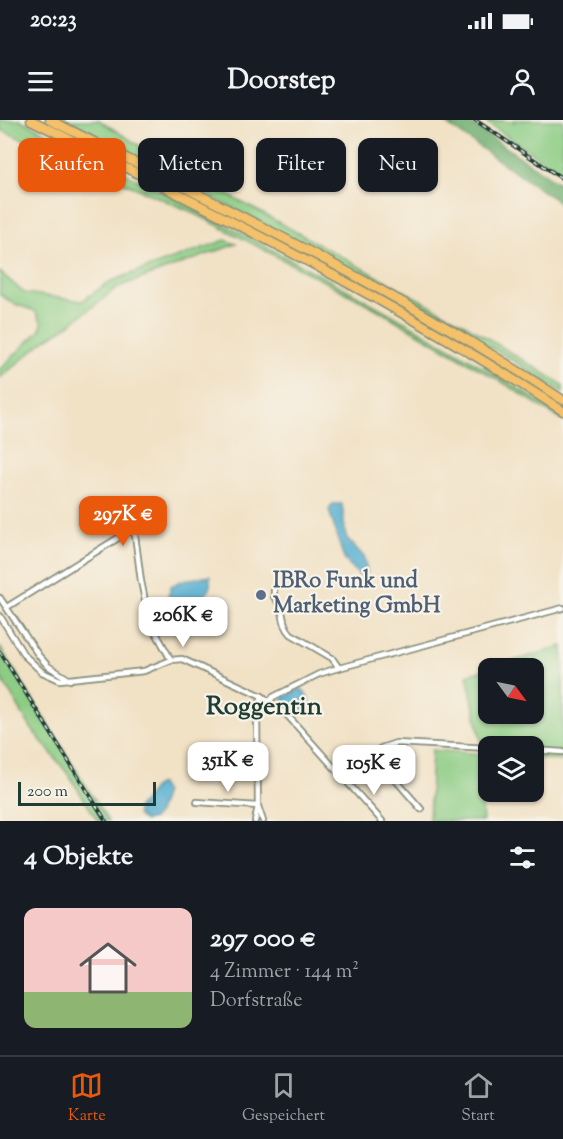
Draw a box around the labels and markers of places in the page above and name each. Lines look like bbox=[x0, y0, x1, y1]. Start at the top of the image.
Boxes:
pin: 297K € bbox=[74, 496, 172, 547]
place label: IBRo Funk und Marketing GmbH bbox=[273, 566, 441, 623]
marker: IBRo Funk und Marketing GmbH bbox=[254, 588, 268, 602]
pin: 206K € bbox=[134, 597, 232, 648]
pin: 351K € bbox=[179, 742, 277, 793]
pin: 105K € bbox=[325, 745, 423, 796]

